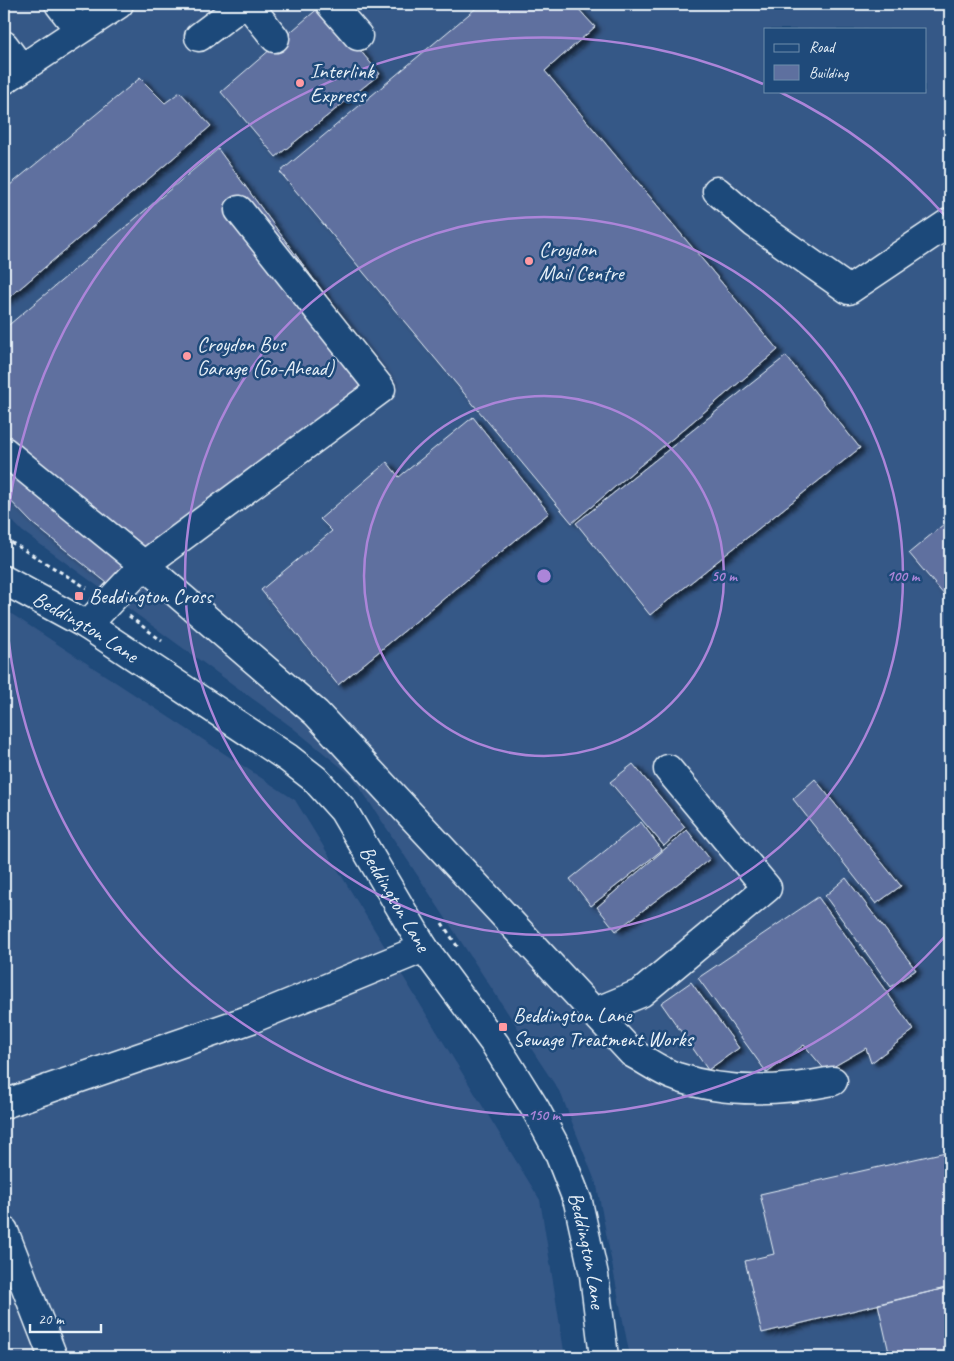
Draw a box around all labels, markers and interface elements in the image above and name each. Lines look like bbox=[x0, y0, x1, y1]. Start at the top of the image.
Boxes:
legend bbox=[764, 28, 926, 92]
text: Road bbox=[809, 38, 836, 57]
place label: Interlink Express bbox=[310, 58, 375, 108]
text: Building bbox=[809, 64, 849, 83]
marker: Interlink Express bbox=[294, 77, 306, 89]
place label: Croydon Mail Centre bbox=[539, 236, 626, 286]
marker: Croydon Mail Centre bbox=[523, 255, 535, 267]
place label: Croydon Bus Garage (Go-Ahead) bbox=[197, 331, 335, 381]
marker: Croydon Bus Garage (Go-Ahead) bbox=[181, 350, 193, 362]
centre of rings bbox=[535, 567, 553, 585]
text: 50 m bbox=[711, 567, 738, 586]
text: 100 m bbox=[887, 567, 921, 586]
place label: Beddington Cross bbox=[89, 583, 214, 609]
street label: Beddington Lane bbox=[28, 585, 144, 669]
marker: Beddington Cross bbox=[73, 590, 85, 602]
street label: Beddington Lane bbox=[354, 841, 437, 957]
place label: Beddington Lane Sewage Treatment Works bbox=[513, 1002, 694, 1052]
marker: Beddington Lane Sewage Treatment Works bbox=[497, 1021, 509, 1033]
text: 150 m bbox=[528, 1106, 562, 1125]
street label: Beddington Lane bbox=[562, 1188, 611, 1311]
scale bar bbox=[30, 1301, 101, 1333]
text: 20 m bbox=[38, 1310, 65, 1329]

